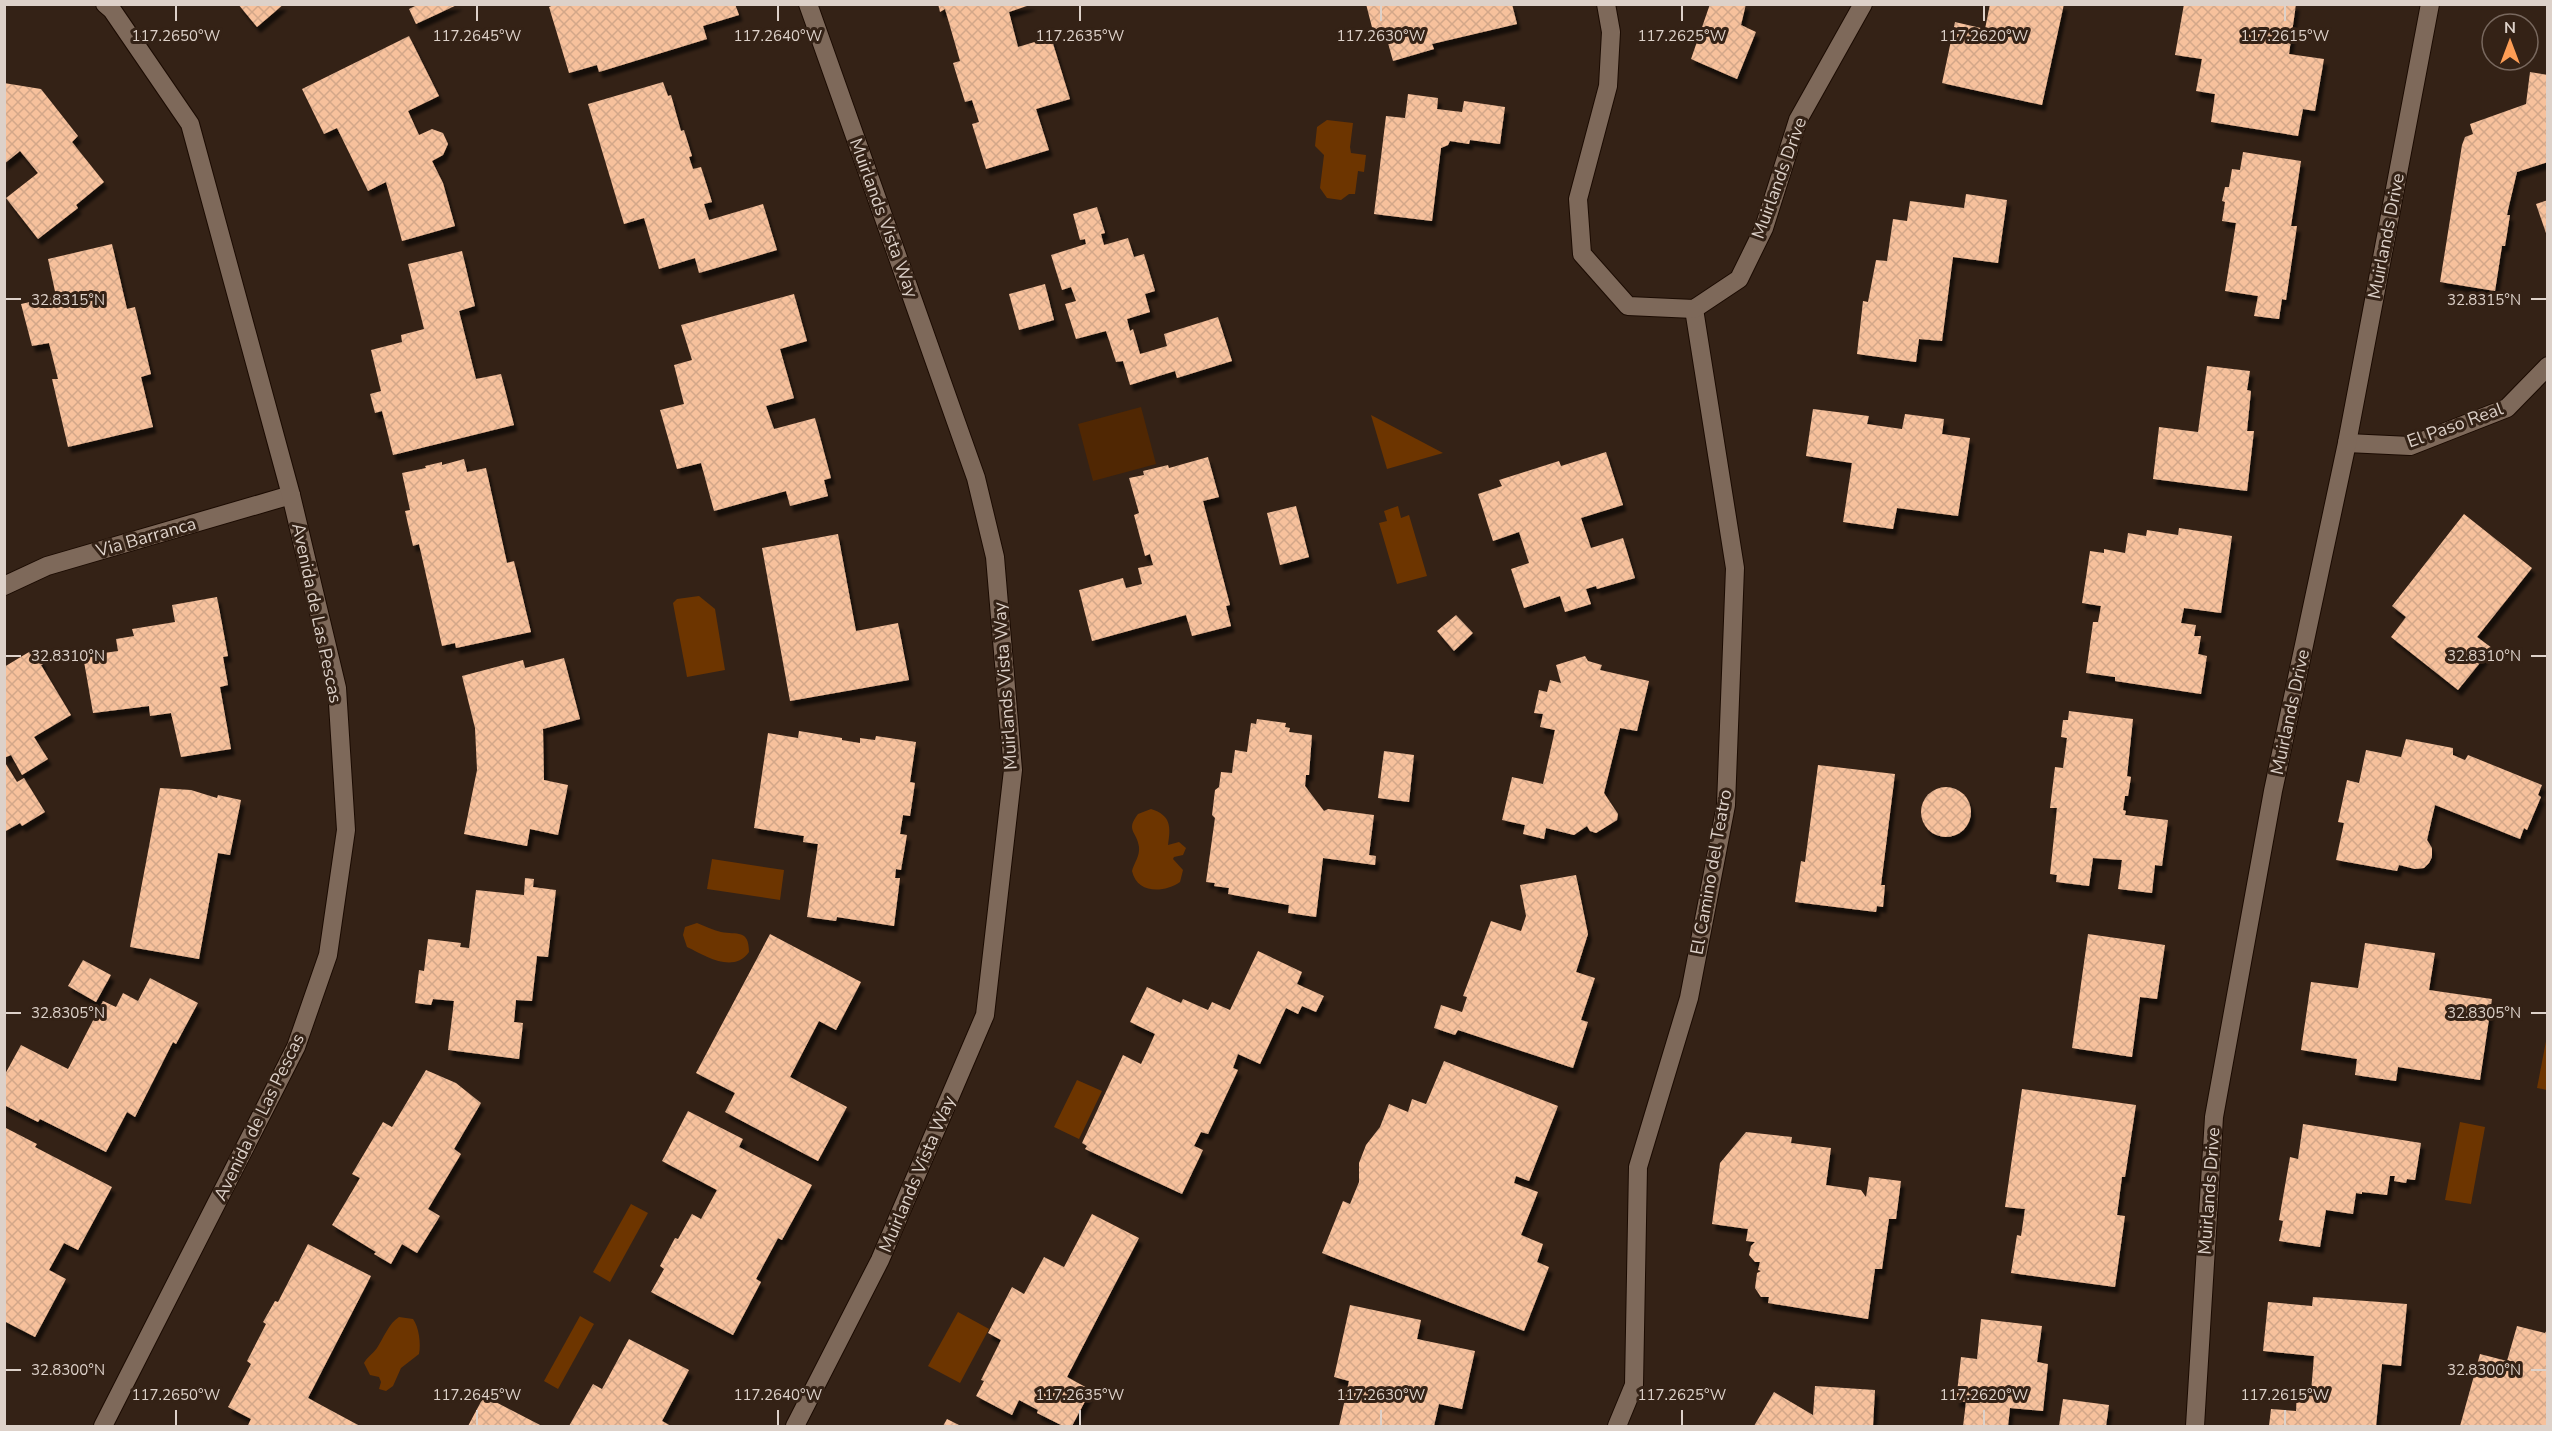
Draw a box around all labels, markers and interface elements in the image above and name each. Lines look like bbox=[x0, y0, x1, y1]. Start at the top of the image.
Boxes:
north arrow bbox=[2480, 12, 2540, 72]
text: N bbox=[2504, 17, 2516, 39]
text: 117.2650°W bbox=[132, 26, 221, 46]
text: 117.2645°W bbox=[433, 26, 522, 46]
text: 117.2640°W bbox=[734, 26, 823, 46]
text: 117.2635°W bbox=[1036, 26, 1125, 46]
text: 117.2630°W bbox=[1337, 26, 1426, 46]
text: 117.2625°W bbox=[1638, 26, 1727, 46]
text: 117.2620°W bbox=[1940, 26, 2029, 46]
text: 117.2615°W bbox=[2241, 26, 2330, 46]
street label: Muirlands Drive bbox=[1746, 114, 1812, 242]
street label: Muirlands Vista Way bbox=[844, 135, 924, 302]
street label: Muirlands Drive bbox=[2362, 171, 2410, 301]
text: 32.8315°N bbox=[31, 290, 105, 310]
text: 32.8315°N bbox=[2447, 290, 2521, 310]
street label: El Paso Real bbox=[2404, 396, 2507, 453]
street label: Via Barranca bbox=[92, 511, 199, 563]
street label: Avenida de Las Pescas bbox=[286, 521, 348, 705]
street label: Muirlands Vista Way bbox=[987, 601, 1023, 771]
text: 32.8310°N bbox=[31, 646, 105, 666]
text: 32.8310°N bbox=[2447, 646, 2521, 666]
street label: Muirlands Drive bbox=[2265, 647, 2315, 777]
street label: El Camino del Teatro bbox=[1685, 787, 1737, 957]
text: 32.8305°N bbox=[31, 1003, 105, 1023]
text: 32.8305°N bbox=[2447, 1003, 2521, 1023]
street label: Avenida de Las Pescas bbox=[208, 1029, 310, 1205]
street label: Muirlands Vista Way bbox=[873, 1091, 961, 1256]
street label: Muirlands Drive bbox=[2193, 1126, 2225, 1256]
text: 32.8300°N bbox=[31, 1360, 105, 1380]
text: 32.8300°N bbox=[2447, 1360, 2521, 1380]
text: 117.2650°W bbox=[132, 1385, 221, 1405]
text: 117.2645°W bbox=[433, 1385, 522, 1405]
text: 117.2640°W bbox=[734, 1385, 823, 1405]
text: 117.2635°W bbox=[1036, 1385, 1125, 1405]
text: 117.2630°W bbox=[1337, 1385, 1426, 1405]
text: 117.2625°W bbox=[1638, 1385, 1727, 1405]
text: 117.2620°W bbox=[1940, 1385, 2029, 1405]
text: 117.2615°W bbox=[2241, 1385, 2330, 1405]

